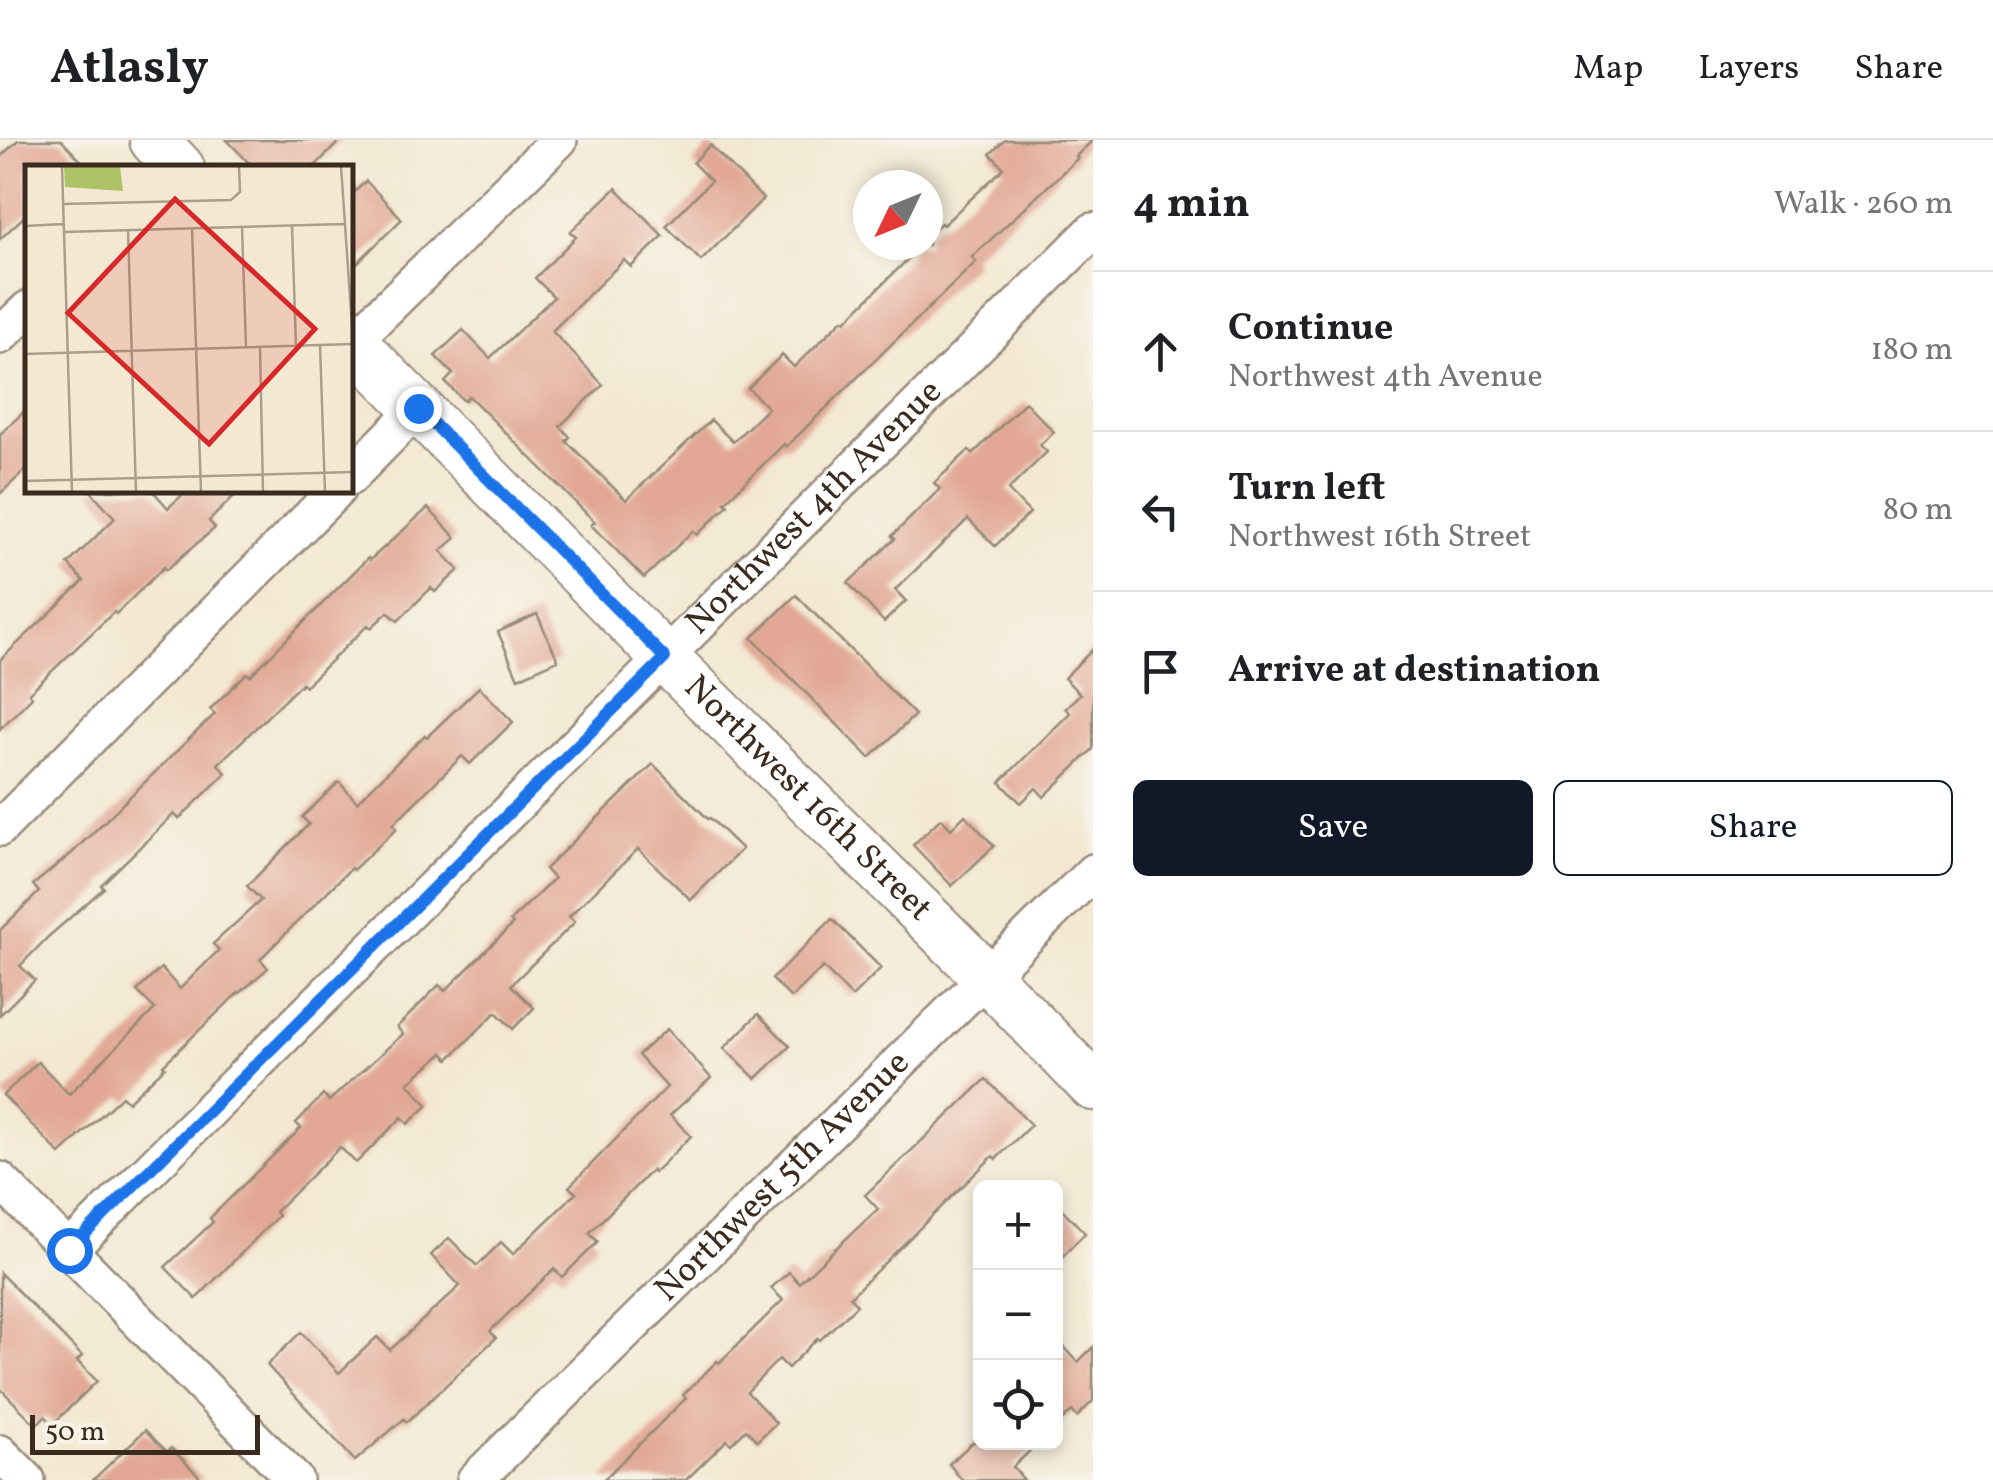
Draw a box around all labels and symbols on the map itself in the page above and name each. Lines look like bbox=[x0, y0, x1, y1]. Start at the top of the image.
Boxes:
inset map bbox=[25, 165, 352, 492]
north arrow bbox=[853, 170, 943, 260]
street label: Northwest 4th Avenue bbox=[676, 369, 954, 646]
route end bbox=[396, 386, 442, 432]
street label: Northwest 16th Street bbox=[673, 665, 942, 933]
street label: Northwest 5th Avenue bbox=[645, 1041, 921, 1313]
route start bbox=[47, 1228, 93, 1274]
scale bar bbox=[30, 1410, 260, 1454]

